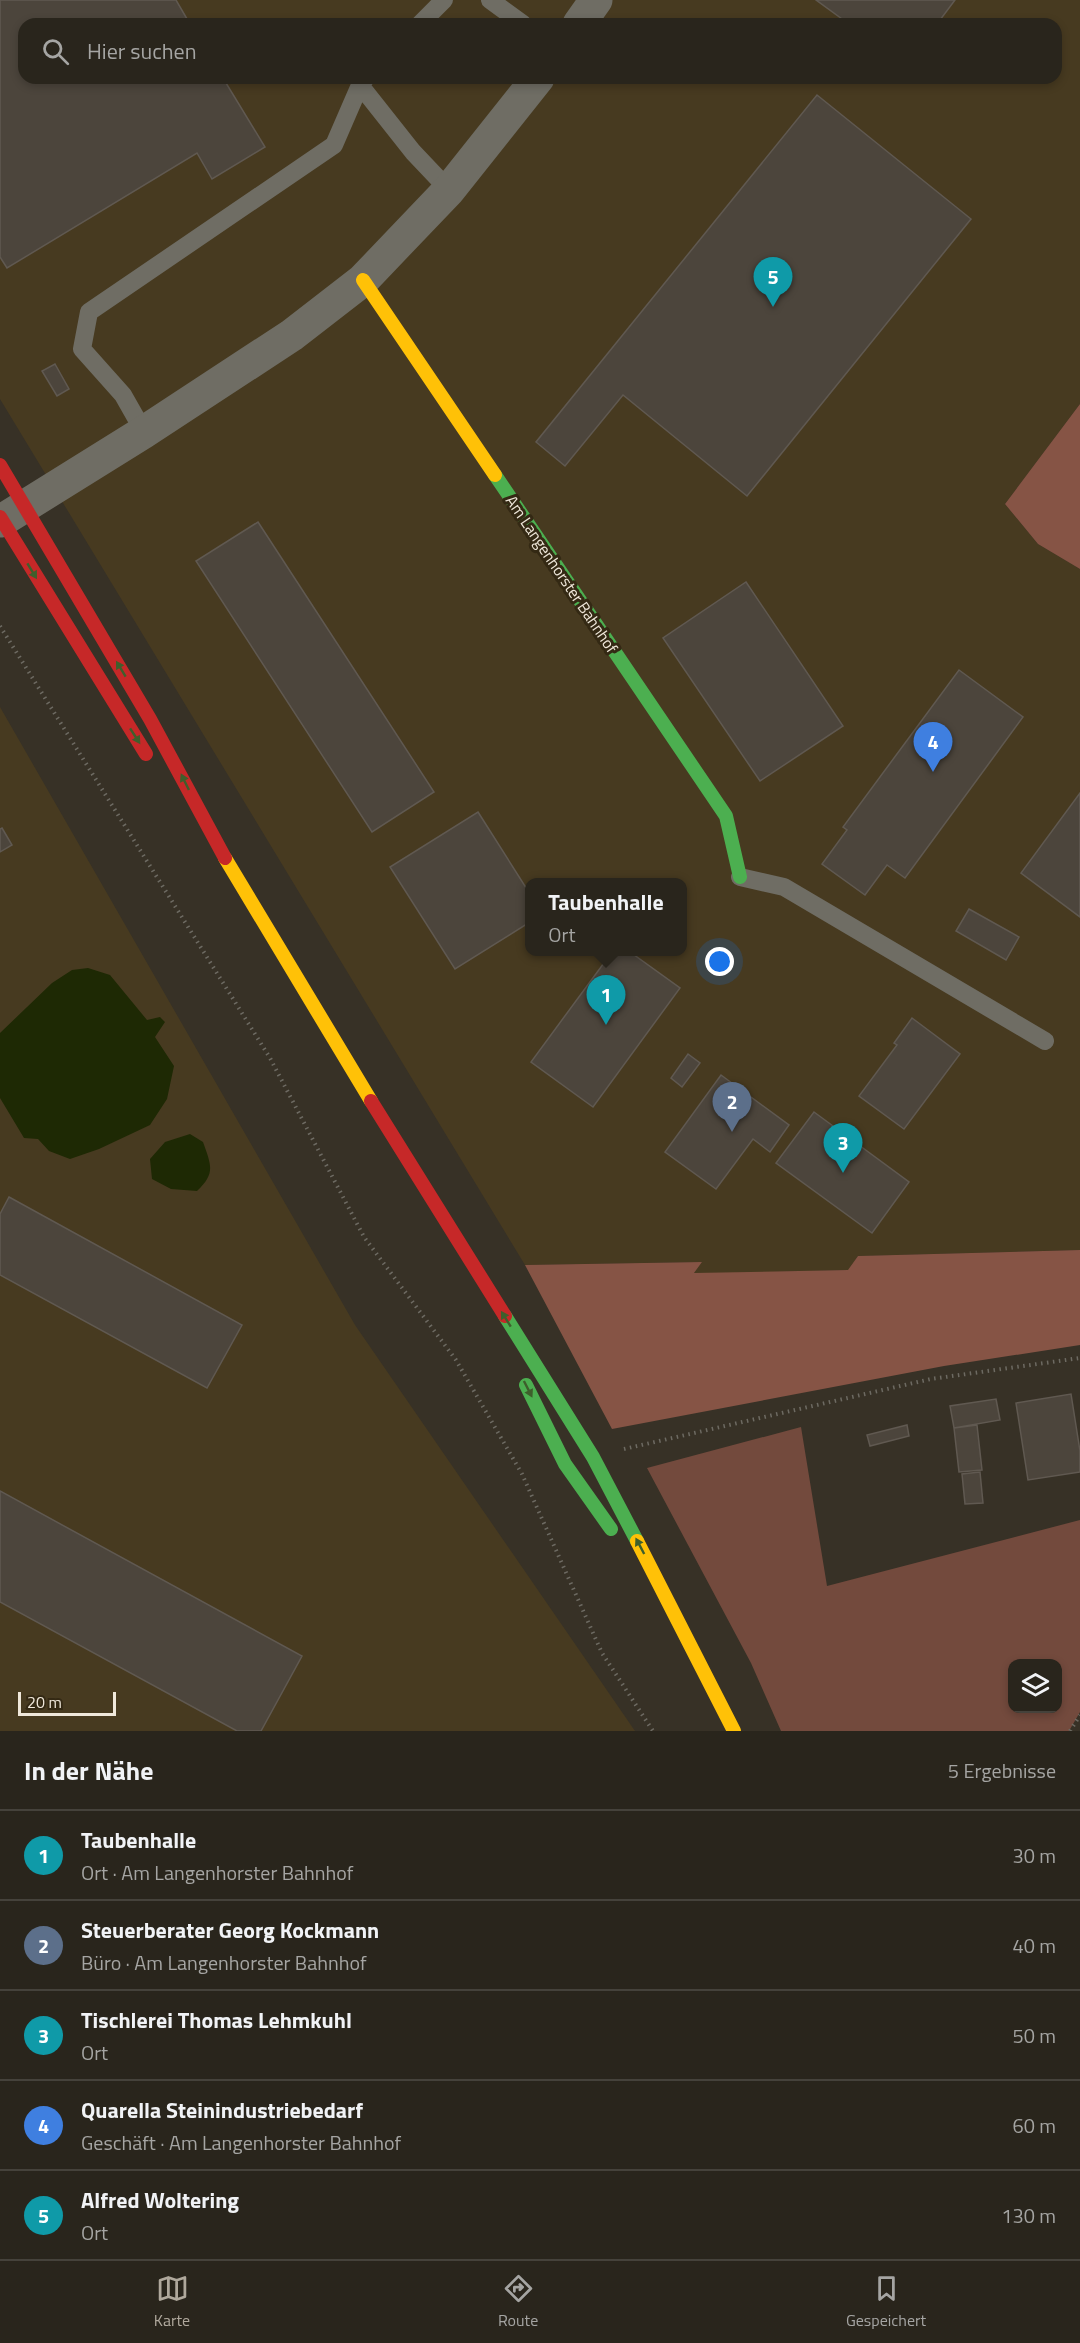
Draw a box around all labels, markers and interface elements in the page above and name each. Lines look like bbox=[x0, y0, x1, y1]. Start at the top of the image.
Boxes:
search box bbox=[18, 18, 1062, 84]
text: Hier suchen bbox=[87, 34, 196, 68]
icon: search bbox=[39, 35, 72, 68]
pin: 5 bbox=[754, 258, 792, 307]
street label: Am Langenhorster Bahnhof bbox=[500, 490, 624, 658]
one-way arrow bbox=[27, 563, 37, 580]
one-way arrow bbox=[115, 661, 126, 677]
pin: 4 bbox=[914, 722, 952, 772]
one-way arrow bbox=[129, 728, 141, 744]
one-way arrow bbox=[181, 774, 190, 791]
popup bbox=[525, 878, 687, 956]
text: Taubenhalle bbox=[548, 885, 664, 919]
text: Ort bbox=[548, 919, 576, 950]
your location bbox=[705, 947, 734, 976]
pin: 1 bbox=[586, 976, 626, 1025]
pin: 2 bbox=[712, 1082, 752, 1132]
pin: 3 bbox=[824, 1124, 862, 1173]
one-way arrow bbox=[501, 1311, 512, 1327]
one-way arrow bbox=[523, 1381, 532, 1398]
one-way arrow bbox=[635, 1538, 645, 1555]
map controls bbox=[1008, 1659, 1062, 1713]
button: layers bbox=[1008, 1659, 1062, 1713]
scale bar bbox=[18, 1689, 116, 1716]
text: 20 m bbox=[27, 1690, 62, 1714]
text: In der Nähe bbox=[24, 1751, 153, 1790]
text: 5 Ergebnisse bbox=[948, 1755, 1056, 1786]
text: Taubenhalle bbox=[81, 1823, 196, 1857]
text: 1 bbox=[38, 1840, 49, 1871]
text: 30 m bbox=[1012, 1840, 1056, 1871]
text: Ort · Am Langenhorster Bahnhof bbox=[81, 1857, 353, 1888]
text: Steuerberater Georg Kockmann bbox=[81, 1913, 379, 1947]
text: 2 bbox=[38, 1930, 49, 1961]
text: 40 m bbox=[1012, 1930, 1056, 1961]
text: Büro · Am Langenhorster Bahnhof bbox=[81, 1947, 367, 1978]
text: Tischlerei Thomas Lehmkuhl bbox=[81, 2003, 352, 2037]
text: 3 bbox=[38, 2020, 49, 2051]
text: 50 m bbox=[1012, 2020, 1056, 2051]
text: Ort bbox=[81, 2037, 108, 2068]
text: Quarella Steinindustriebedarf bbox=[81, 2093, 363, 2127]
text: 4 bbox=[38, 2110, 49, 2141]
text: 60 m bbox=[1012, 2110, 1056, 2141]
text: Geschäft · Am Langenhorster Bahnhof bbox=[81, 2127, 401, 2158]
text: Alfred Woltering bbox=[81, 2183, 239, 2217]
text: 5 bbox=[38, 2200, 49, 2231]
text: 130 m bbox=[1001, 2200, 1056, 2231]
text: Ort bbox=[81, 2217, 108, 2248]
tab: Karte bbox=[154, 2272, 190, 2332]
tab: Route bbox=[498, 2272, 538, 2332]
tab: Gespeichert bbox=[846, 2272, 926, 2332]

